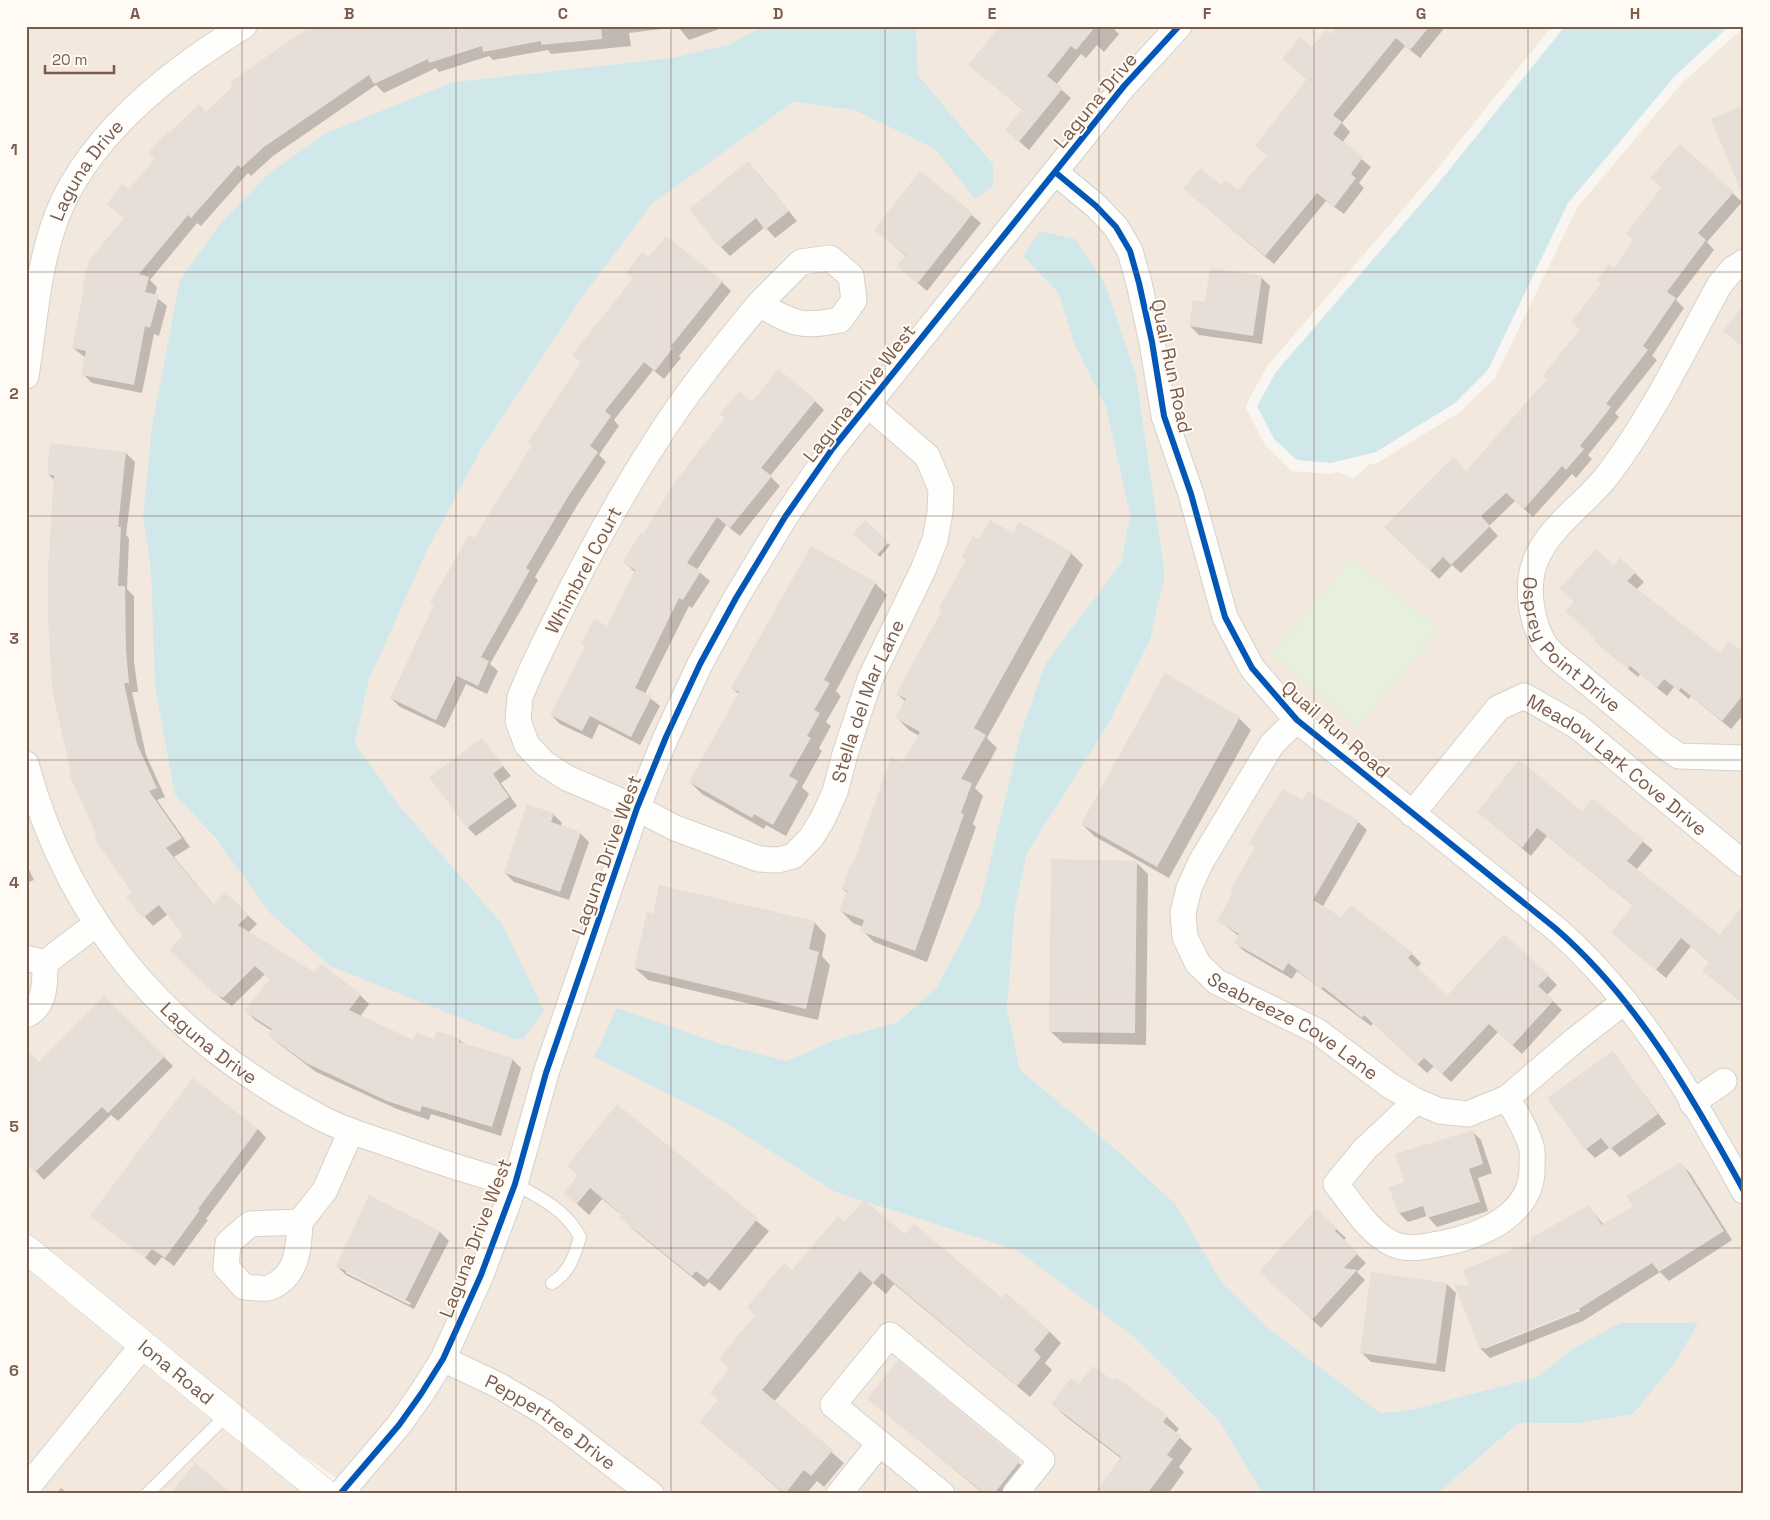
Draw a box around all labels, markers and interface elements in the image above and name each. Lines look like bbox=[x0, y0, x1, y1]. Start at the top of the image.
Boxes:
text: A bbox=[130, 3, 140, 24]
text: B bbox=[344, 3, 354, 24]
text: C bbox=[558, 3, 568, 24]
text: D bbox=[773, 3, 783, 24]
text: E bbox=[988, 3, 997, 24]
text: F bbox=[1203, 3, 1212, 24]
text: G bbox=[1416, 3, 1426, 24]
text: H bbox=[1630, 3, 1640, 24]
scale bar bbox=[45, 42, 114, 74]
street label: Laguna Drive bbox=[1048, 47, 1143, 153]
text: 20 m bbox=[52, 50, 87, 69]
street label: Laguna Drive bbox=[44, 114, 129, 225]
text: 1 bbox=[10, 139, 18, 160]
street label: Quail Run Road bbox=[1145, 297, 1198, 435]
street label: Laguna Drive West bbox=[798, 319, 921, 467]
text: 2 bbox=[9, 383, 19, 404]
street label: Whimbrel Court bbox=[539, 502, 627, 638]
street label: Osprey Point Drive bbox=[1517, 576, 1626, 718]
street label: Stella del Mar Lane bbox=[826, 615, 910, 785]
text: 3 bbox=[9, 628, 19, 649]
street label: Quail Run Road bbox=[1276, 675, 1395, 784]
street label: Meadow Lark Cove Drive bbox=[1522, 688, 1712, 841]
street label: Laguna Drive West bbox=[566, 772, 647, 939]
text: 4 bbox=[9, 872, 19, 893]
street label: Seabreeze Cove Lane bbox=[1201, 967, 1383, 1086]
street label: Laguna Drive bbox=[155, 997, 262, 1090]
text: 5 bbox=[9, 1116, 19, 1137]
street label: Laguna Drive West bbox=[434, 1155, 517, 1321]
street label: Iona Road bbox=[133, 1334, 219, 1410]
text: 6 bbox=[9, 1360, 19, 1381]
street label: Peppertree Drive bbox=[481, 1369, 621, 1476]

